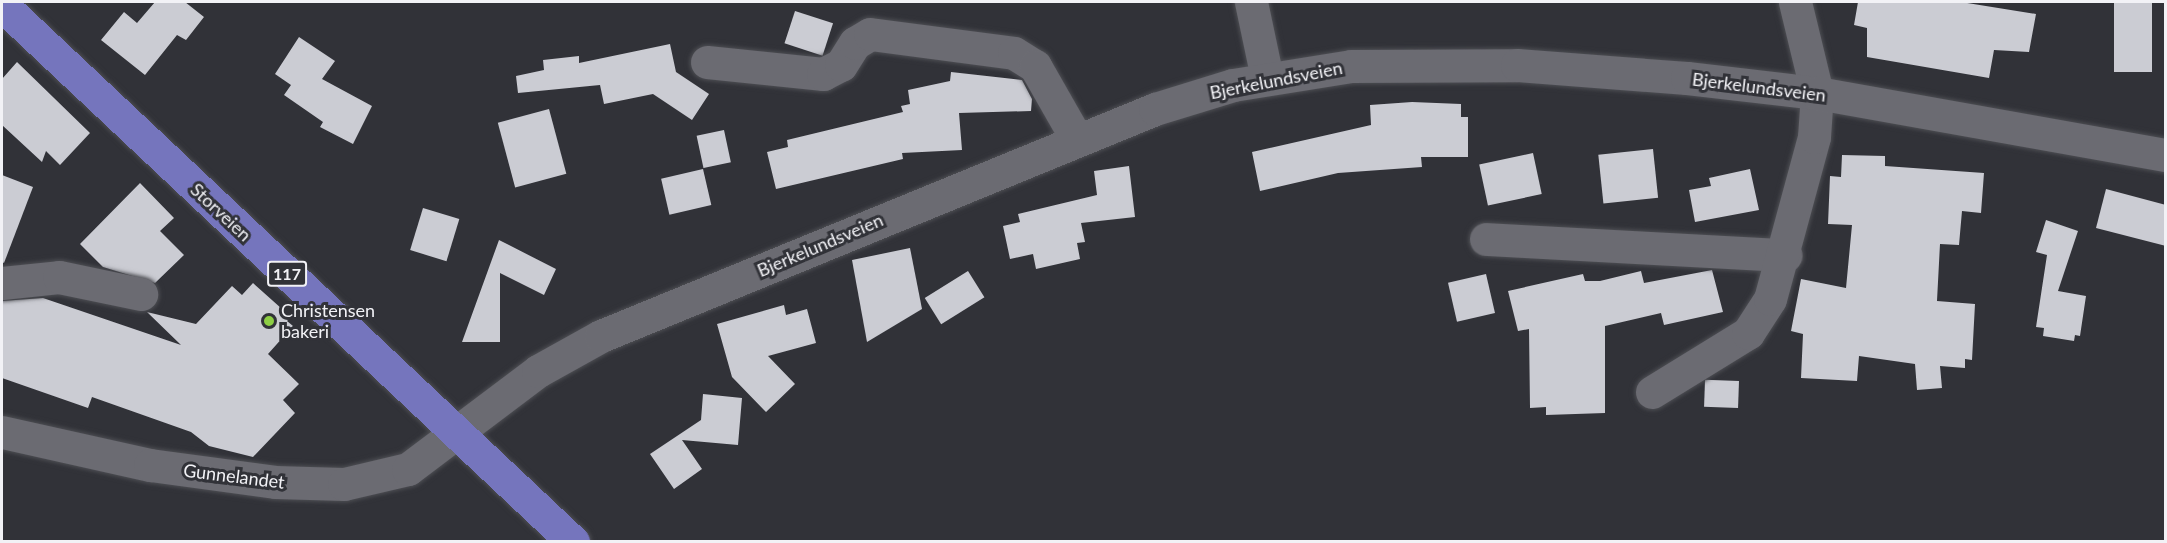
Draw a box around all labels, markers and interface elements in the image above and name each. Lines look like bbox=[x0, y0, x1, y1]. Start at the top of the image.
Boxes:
street label: Bjerkelundsveien bbox=[1208, 57, 1344, 103]
street label: Bjerkelundsveien bbox=[1691, 68, 1827, 106]
street label: Storveien bbox=[186, 179, 256, 245]
street label: Bjerkelundsveien bbox=[754, 209, 886, 281]
road number: 117 bbox=[266, 261, 308, 287]
place label: Christensen bakeri bbox=[281, 300, 375, 342]
marker: Christensen bakeri bbox=[262, 314, 276, 328]
street label: Gunnelandet bbox=[182, 459, 286, 493]

